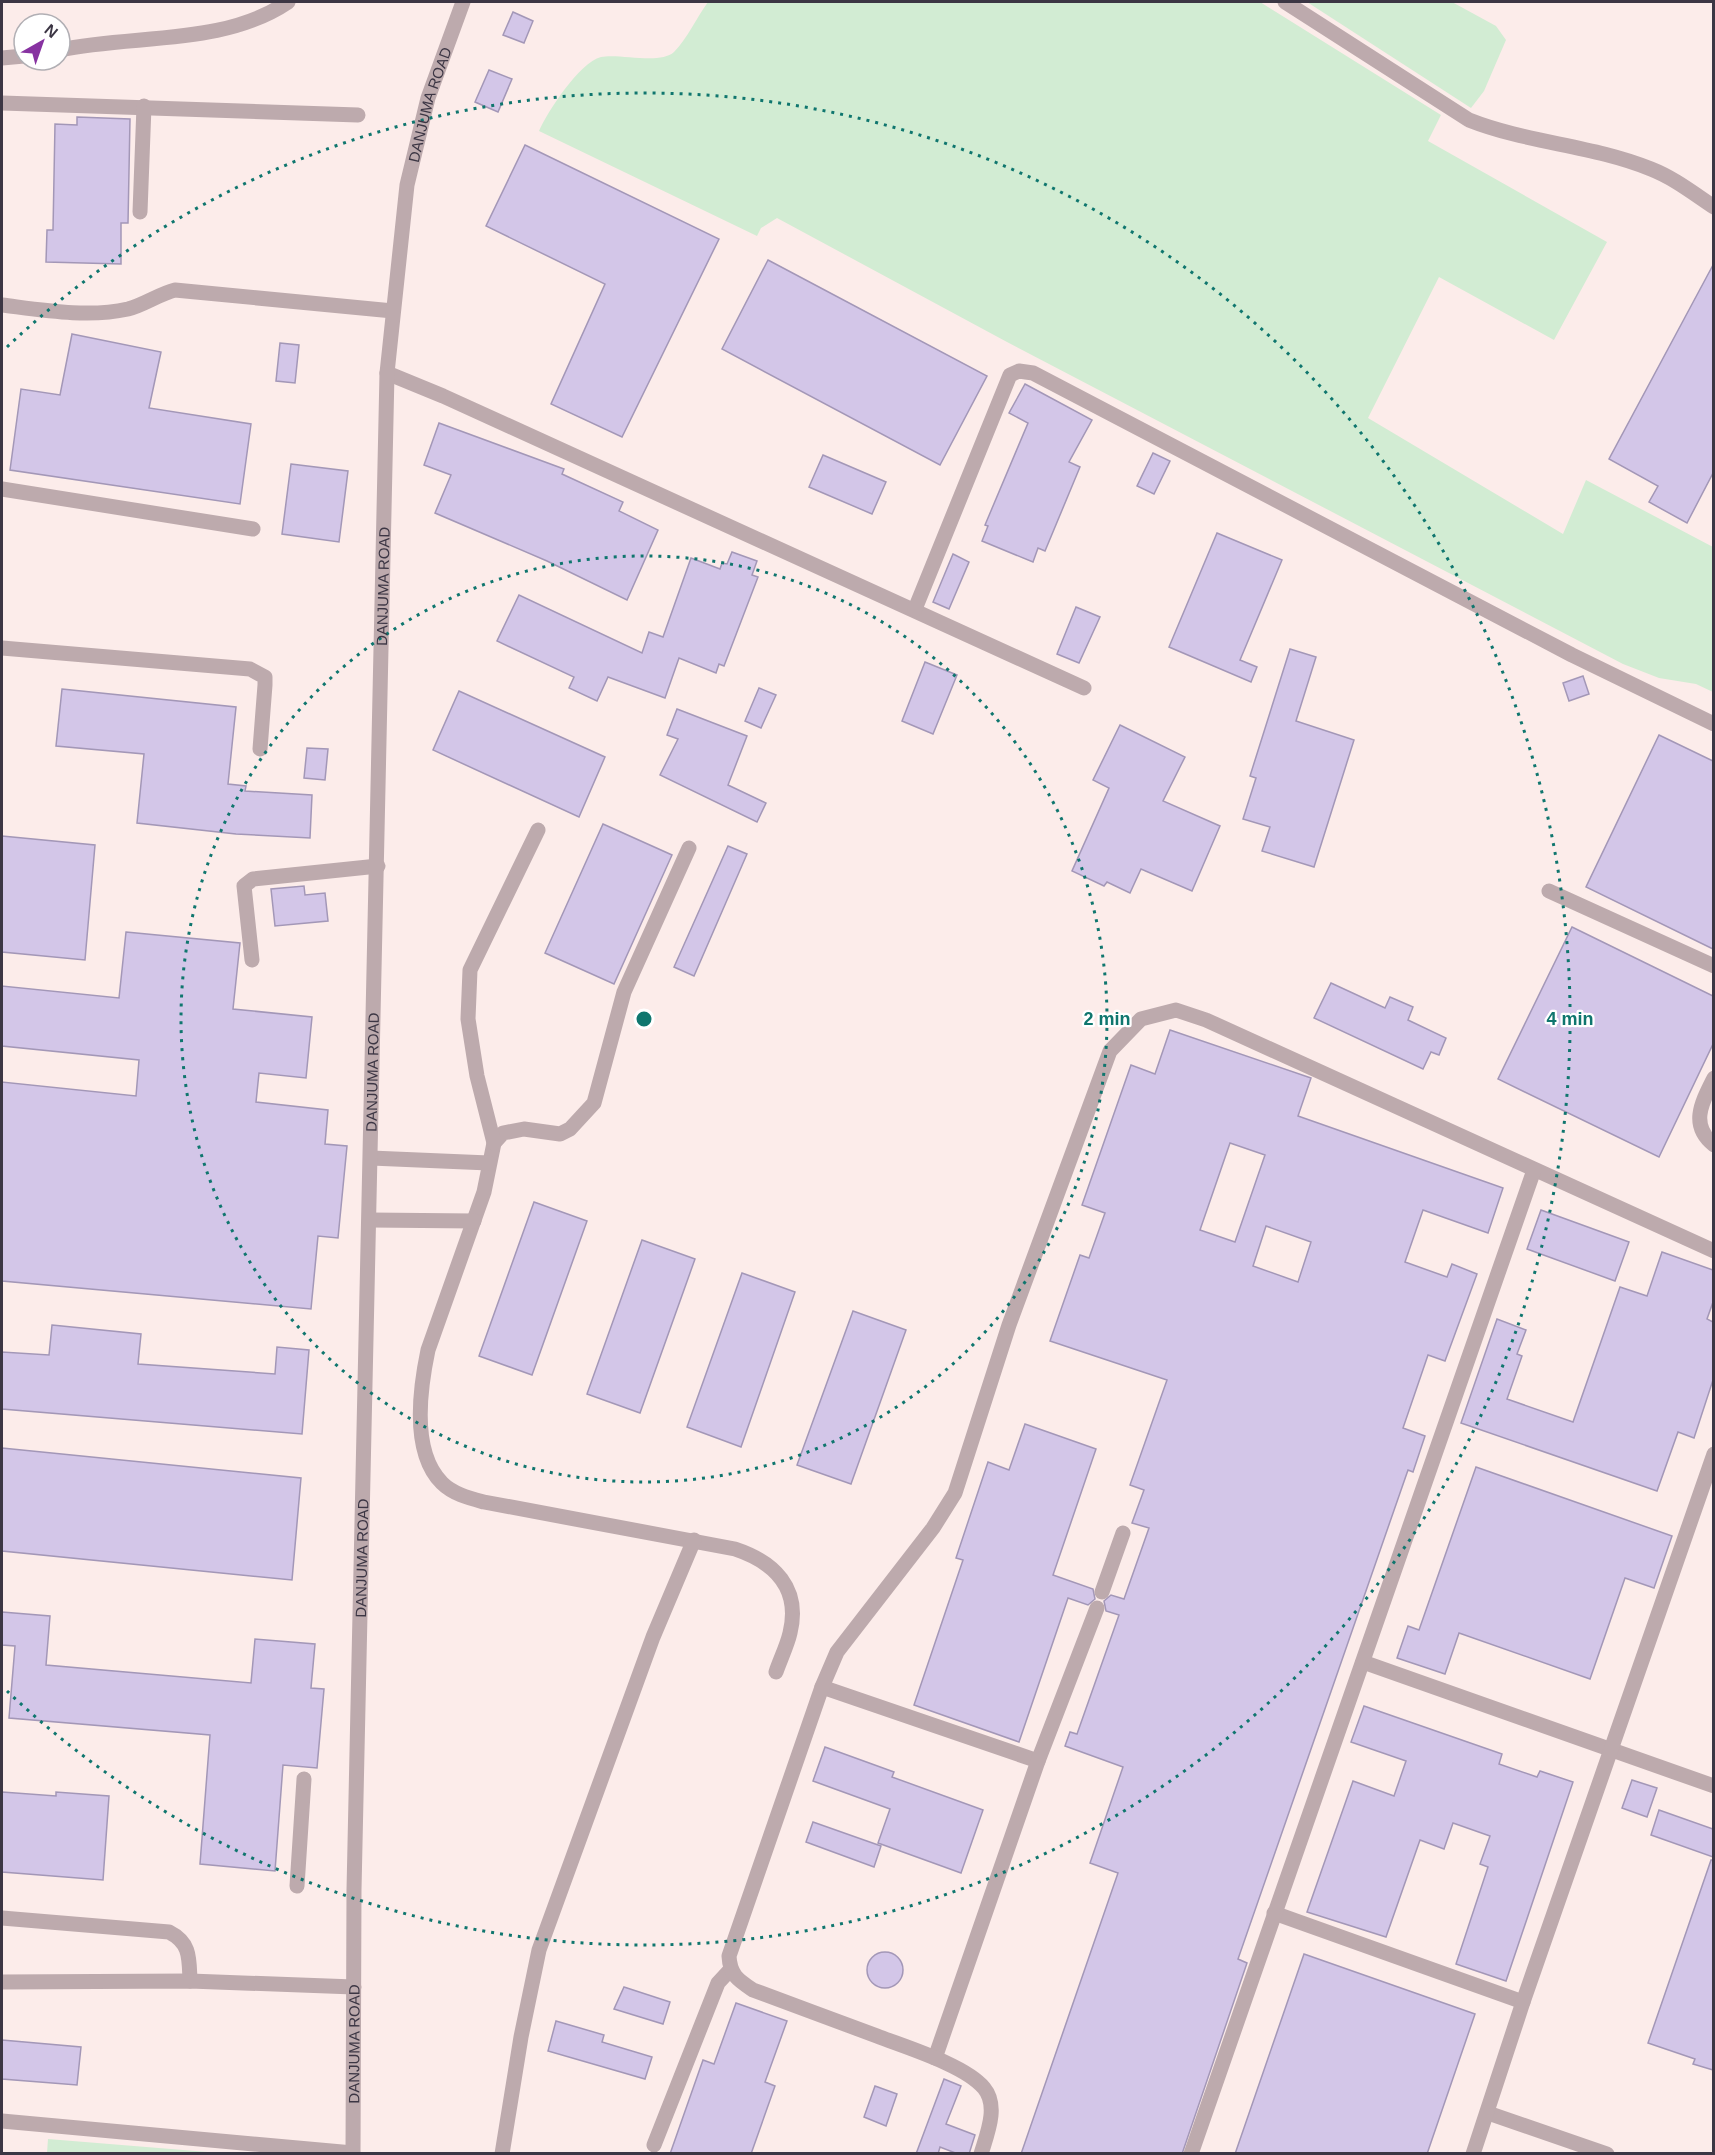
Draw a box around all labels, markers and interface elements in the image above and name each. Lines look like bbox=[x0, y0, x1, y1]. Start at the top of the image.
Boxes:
north arrow bbox=[12, 12, 72, 72]
text: N bbox=[41, 21, 61, 41]
street label: DANJUMA ROAD bbox=[404, 44, 454, 164]
street label: DANJUMA ROAD bbox=[373, 526, 392, 646]
centre of rings bbox=[634, 1009, 654, 1029]
text: 2 min bbox=[1083, 1009, 1131, 1029]
text: 4 min bbox=[1546, 1009, 1594, 1029]
street label: DANJUMA ROAD bbox=[362, 1012, 382, 1132]
street label: DANJUMA ROAD bbox=[351, 1498, 371, 1618]
street label: DANJUMA ROAD bbox=[345, 1984, 362, 2104]

